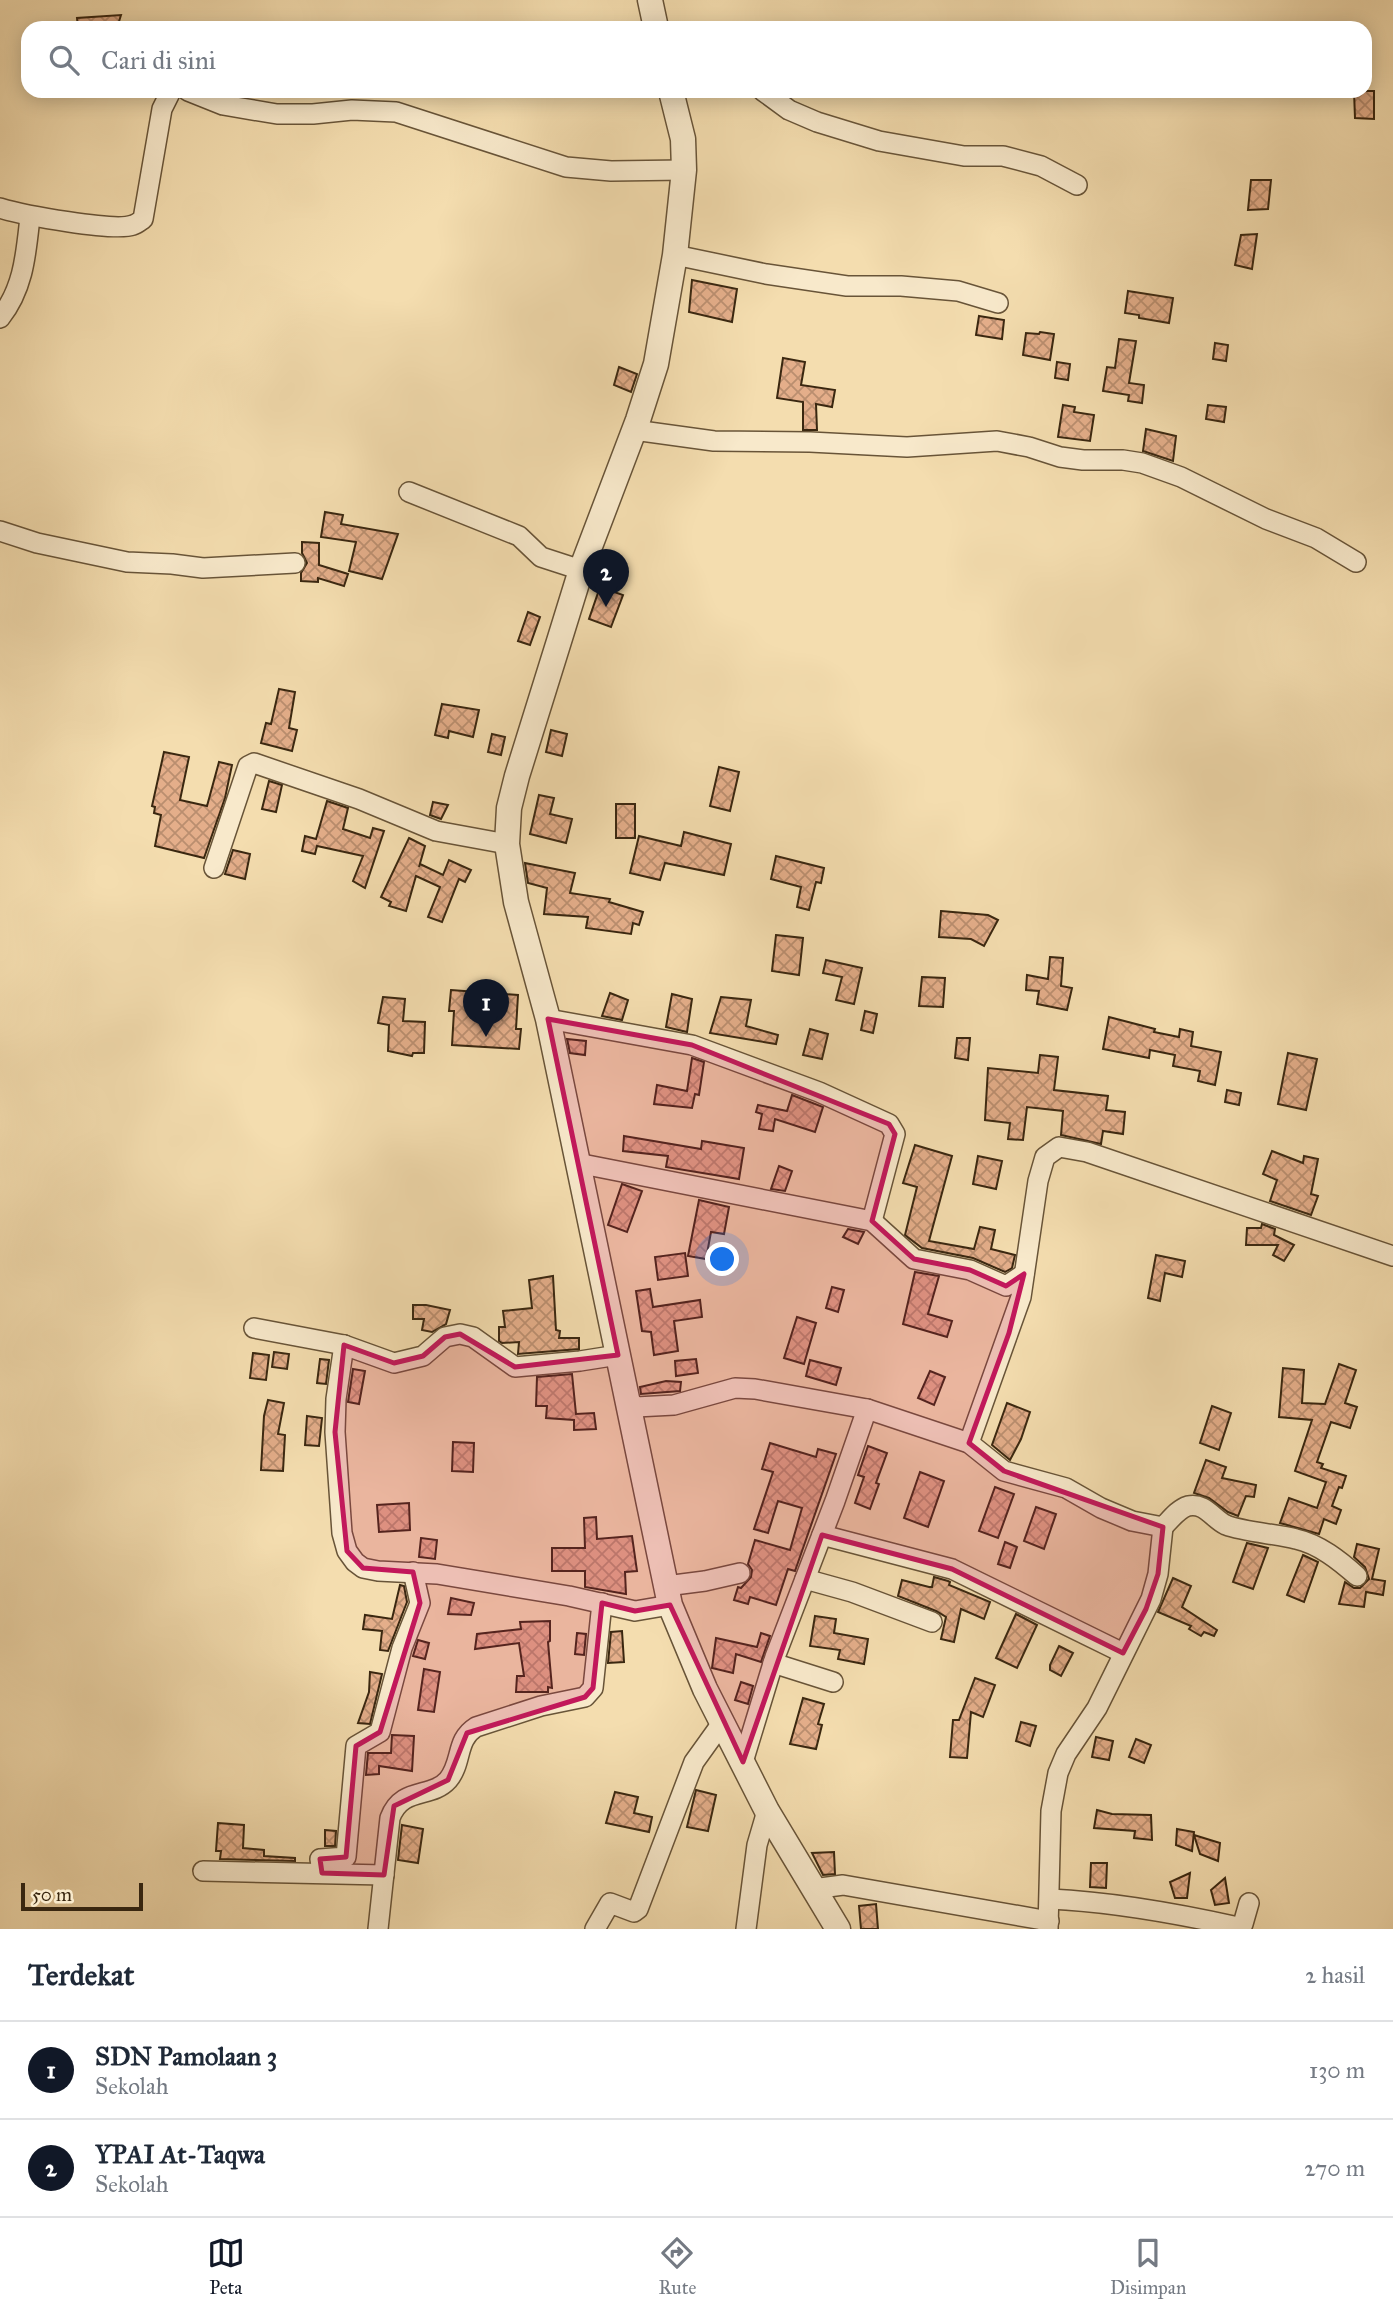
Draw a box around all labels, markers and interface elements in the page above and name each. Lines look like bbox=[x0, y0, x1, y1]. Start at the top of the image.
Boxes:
search box bbox=[21, 21, 1372, 98]
icon: search bbox=[45, 41, 83, 79]
text: Cari di sini bbox=[101, 44, 216, 76]
pin: 2 bbox=[583, 549, 629, 607]
pin: 1 bbox=[463, 979, 509, 1037]
your location bbox=[705, 1242, 739, 1276]
scale bar bbox=[21, 1880, 144, 1912]
text: 50 m bbox=[32, 1883, 72, 1906]
text: Terdekat bbox=[28, 1957, 134, 1993]
text: 2 hasil bbox=[1305, 1961, 1365, 1989]
text: SDN Pamolaan 3 bbox=[95, 2040, 277, 2072]
text: 1 bbox=[46, 2056, 56, 2084]
text: 130 m bbox=[1309, 2056, 1365, 2084]
text: Sekolah bbox=[95, 2072, 169, 2100]
text: YPAI At-Taqwa bbox=[95, 2138, 265, 2170]
text: 2 bbox=[45, 2154, 57, 2182]
text: 270 m bbox=[1304, 2154, 1365, 2182]
text: Sekolah bbox=[95, 2170, 169, 2198]
tab: Peta bbox=[207, 2234, 245, 2299]
tab: Rute bbox=[658, 2234, 696, 2299]
tab: Disimpan bbox=[1110, 2234, 1186, 2299]

